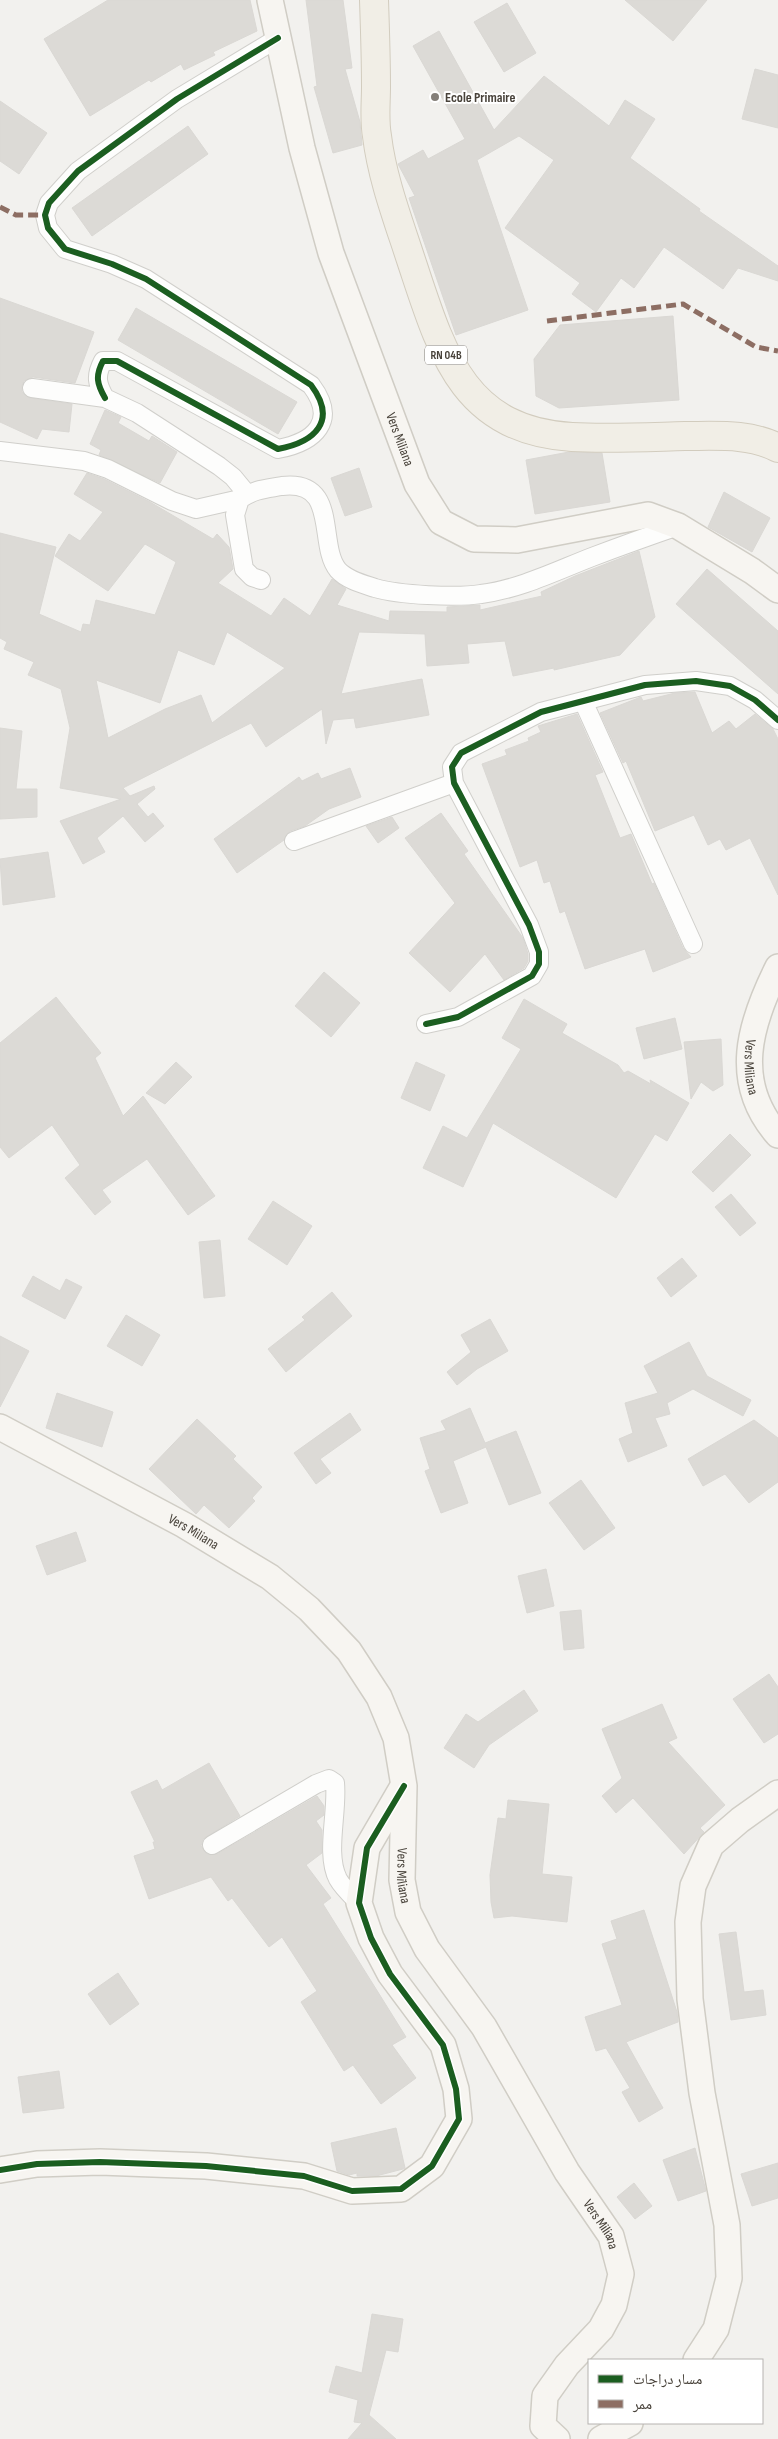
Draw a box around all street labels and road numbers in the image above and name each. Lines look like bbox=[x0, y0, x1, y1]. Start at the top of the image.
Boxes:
road number: RN 04B bbox=[425, 346, 467, 364]
street label: Vers Miliana bbox=[382, 410, 418, 468]
street label: Vers Miliana bbox=[740, 1038, 762, 1097]
street label: Vers Miliana bbox=[165, 1510, 222, 1553]
street label: Vers Miliana bbox=[393, 1847, 414, 1905]
street label: Vers Miliana bbox=[579, 2196, 622, 2251]

